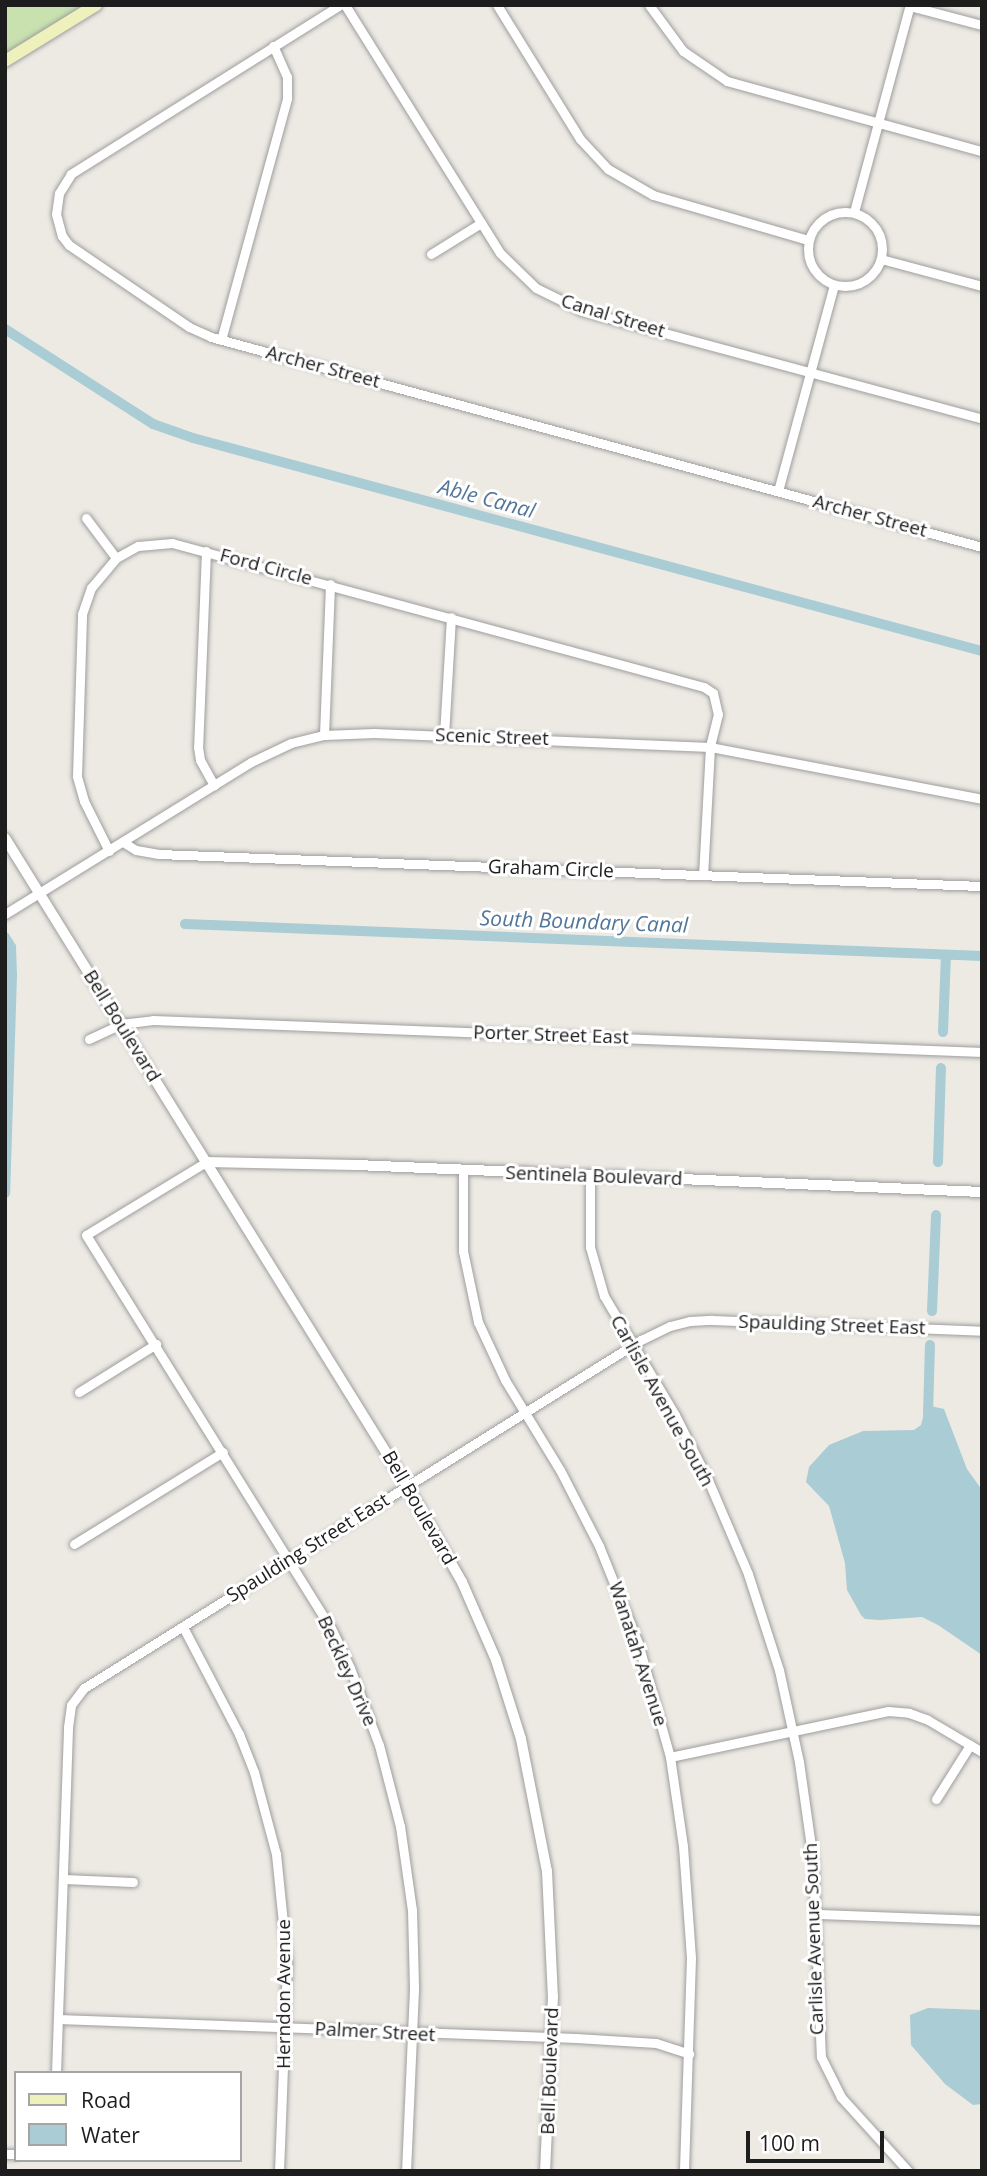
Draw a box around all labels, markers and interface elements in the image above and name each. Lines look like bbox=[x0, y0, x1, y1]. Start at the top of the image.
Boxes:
street label: Canal Street bbox=[558, 289, 668, 343]
street label: Archer Street bbox=[264, 341, 382, 393]
water label: Able Canal bbox=[436, 473, 538, 523]
street label: Archer Street bbox=[811, 490, 929, 542]
street label: Ford Circle bbox=[217, 544, 315, 590]
street label: Scenic Street bbox=[435, 724, 549, 750]
street label: Graham Circle bbox=[488, 855, 614, 883]
water label: South Boundary Canal bbox=[479, 905, 689, 937]
street label: Bell Boulevard bbox=[78, 966, 166, 1086]
street label: Porter Street East bbox=[473, 1021, 629, 1049]
street label: Sentinela Boulevard bbox=[505, 1162, 683, 1190]
street label: Spaulding Street East bbox=[738, 1310, 926, 1340]
street label: Carlisle Avenue South bbox=[605, 1311, 719, 1491]
street label: Bell Boulevard bbox=[377, 1447, 461, 1569]
street label: Spaulding Street East bbox=[223, 1489, 393, 1607]
street label: Wanatah Avenue bbox=[604, 1579, 672, 1729]
street label: Beckley Drive bbox=[312, 1612, 382, 1730]
street label: Carlisle Avenue South bbox=[799, 1842, 829, 2036]
street label: Herndon Avenue bbox=[273, 1919, 295, 2069]
street label: Bell Boulevard bbox=[536, 2007, 564, 2135]
street label: Palmer Street bbox=[314, 2017, 436, 2047]
legend bbox=[14, 2071, 242, 2162]
text: Road bbox=[81, 2086, 131, 2114]
scale bar bbox=[749, 2116, 887, 2160]
text: Water bbox=[81, 2121, 140, 2149]
text: 100 m bbox=[759, 2129, 820, 2157]

